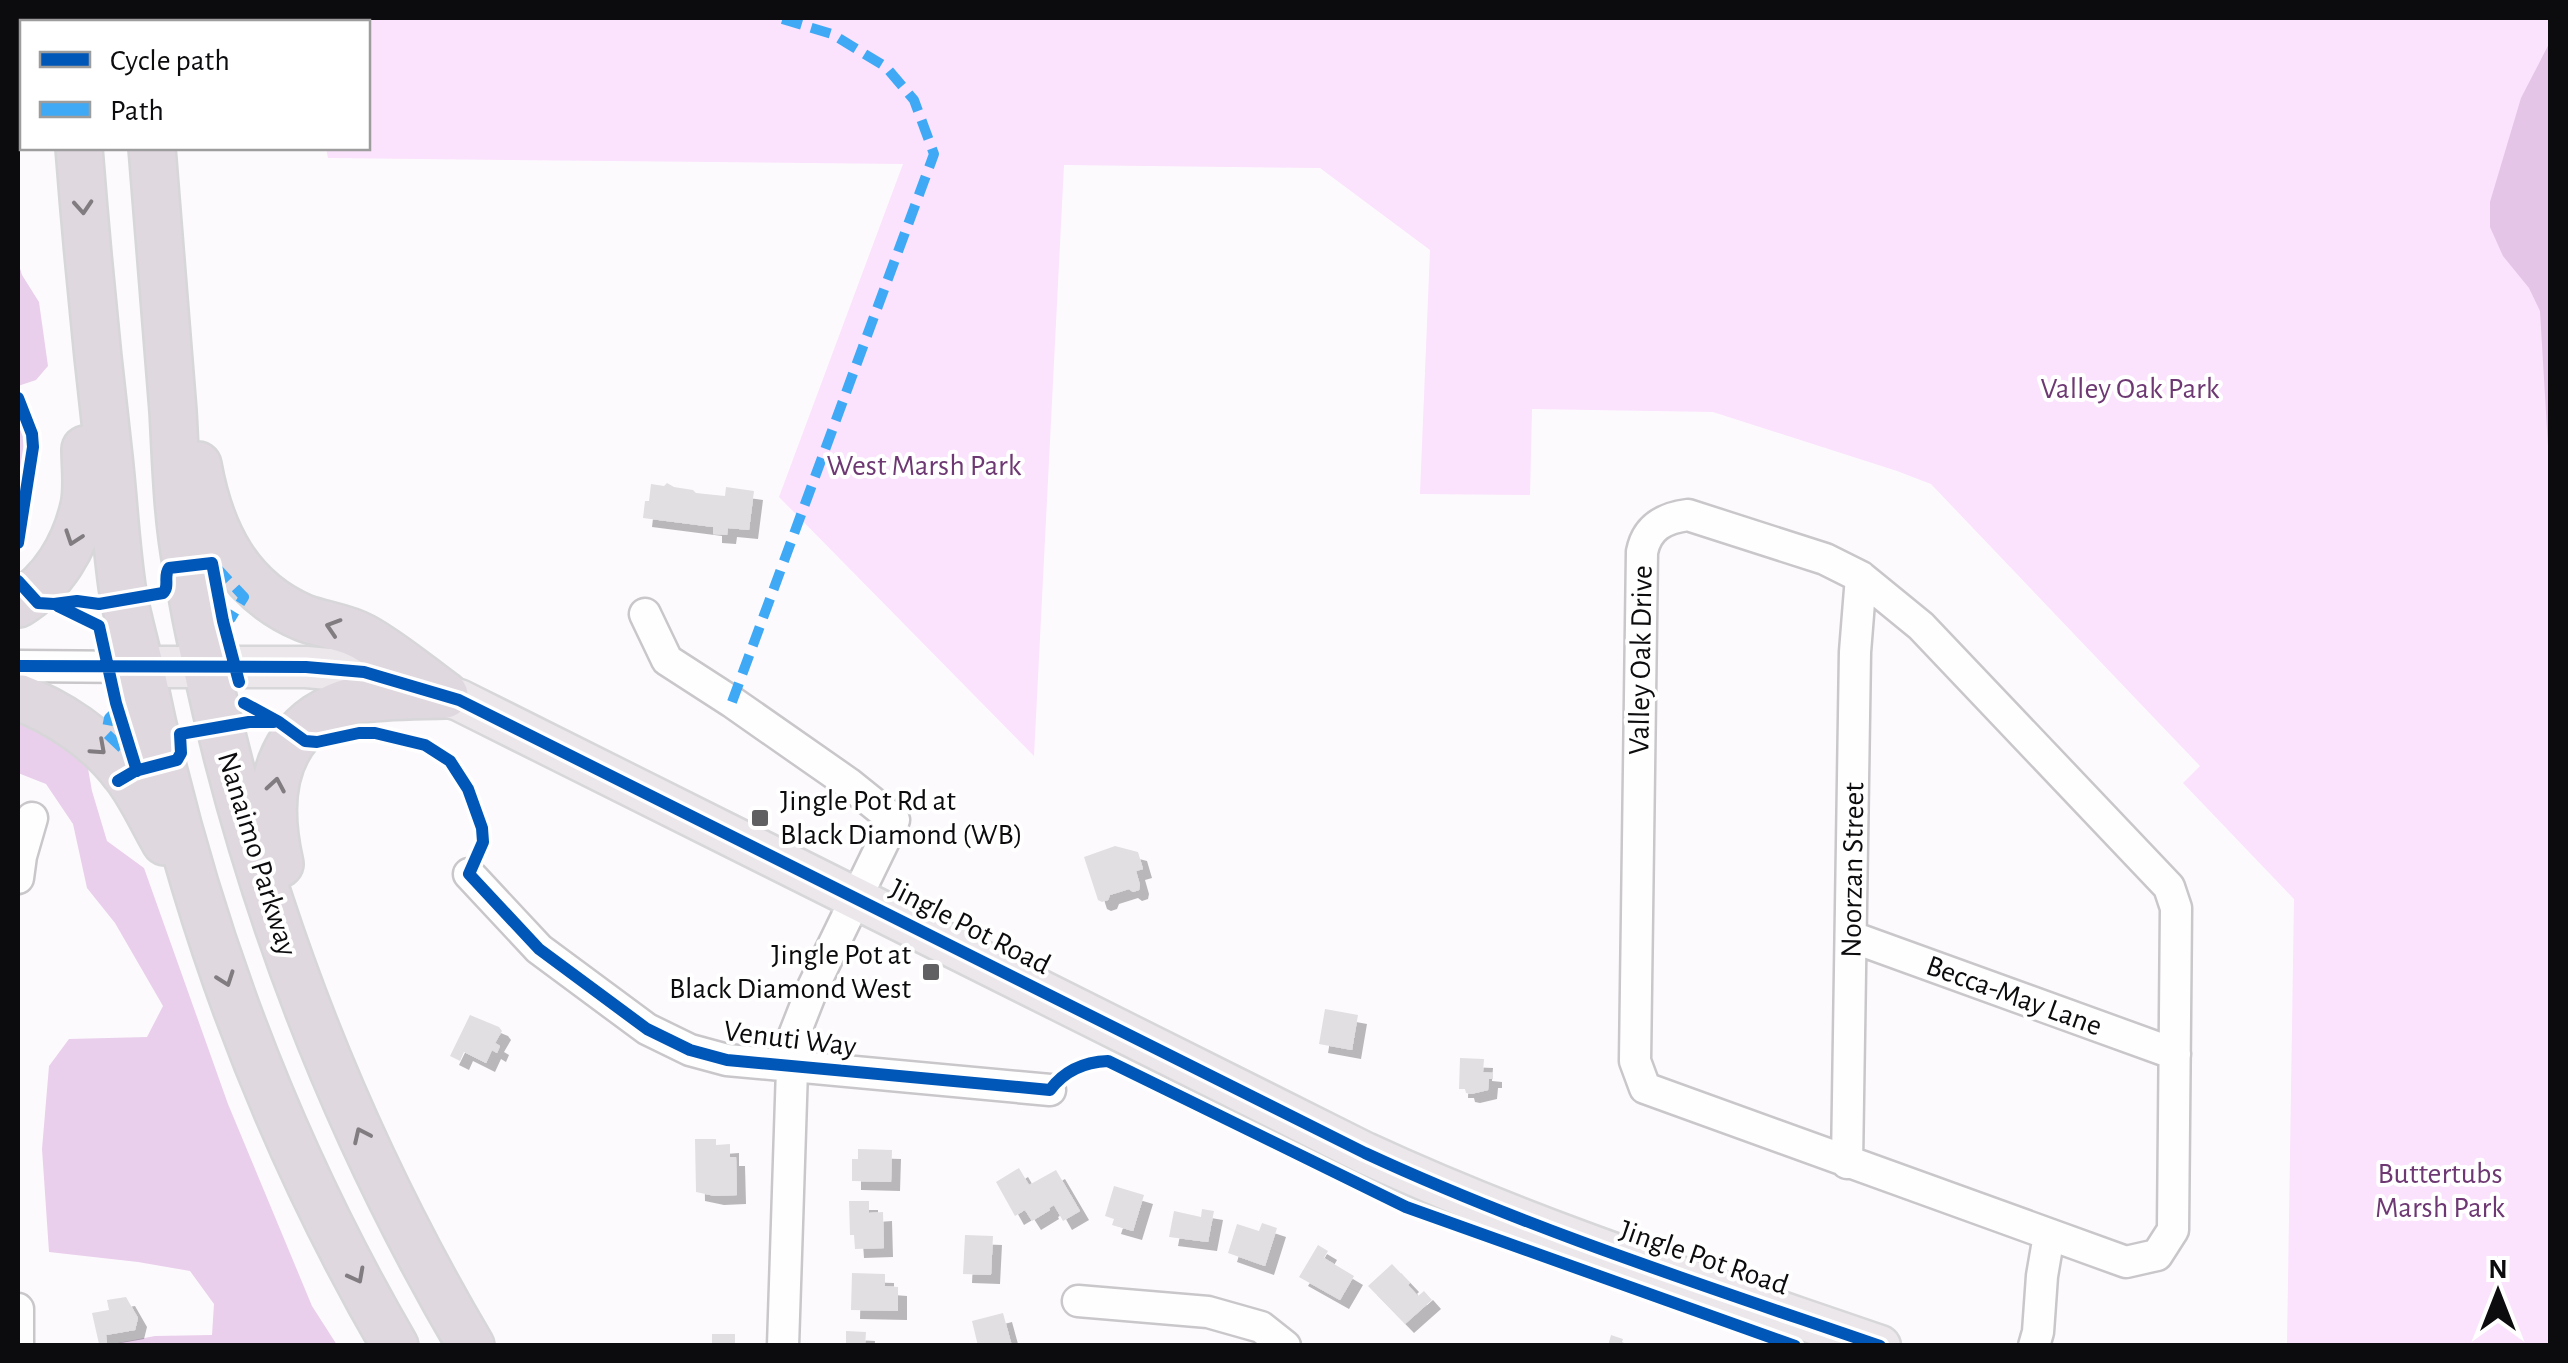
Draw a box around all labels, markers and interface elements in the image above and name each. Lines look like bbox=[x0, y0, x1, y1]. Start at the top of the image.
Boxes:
legend bbox=[20, 20, 370, 150]
text: Cycle path bbox=[110, 46, 230, 76]
text: Path bbox=[110, 96, 164, 126]
one-way arrow bbox=[72, 200, 94, 216]
park label: Valley Oak Park bbox=[2041, 374, 2220, 404]
park label: West Marsh Park bbox=[827, 451, 1022, 481]
one-way arrow bbox=[64, 528, 85, 545]
street label: Valley Oak Drive bbox=[1624, 565, 1658, 755]
one-way arrow bbox=[326, 618, 343, 639]
one-way arrow bbox=[88, 737, 106, 755]
street label: Nanaimo Parkway bbox=[212, 748, 302, 960]
one-way arrow bbox=[264, 777, 285, 794]
street label: Noorzan Street bbox=[1836, 781, 1870, 958]
place label: Jingle Pot Rd at Black Diamond (WB) bbox=[780, 786, 1023, 850]
marker: Jingle Pot Rd at Black Diamond (WB) bbox=[749, 807, 771, 829]
street label: Jingle Pot Road bbox=[885, 874, 1055, 980]
place label: Jingle Pot at Black Diamond West bbox=[669, 940, 911, 1004]
street label: Becca-May Lane bbox=[1922, 950, 2106, 1042]
marker: Jingle Pot at Black Diamond West bbox=[920, 961, 942, 983]
one-way arrow bbox=[214, 970, 235, 987]
street label: Venuti Way bbox=[722, 1016, 858, 1062]
one-way arrow bbox=[353, 1128, 373, 1146]
park label: Buttertubs Marsh Park bbox=[2375, 1159, 2505, 1223]
street label: Jingle Pot Road bbox=[1616, 1215, 1792, 1301]
north arrow bbox=[2448, 1243, 2548, 1343]
text: N bbox=[2488, 1256, 2508, 1284]
one-way arrow bbox=[345, 1266, 364, 1284]

